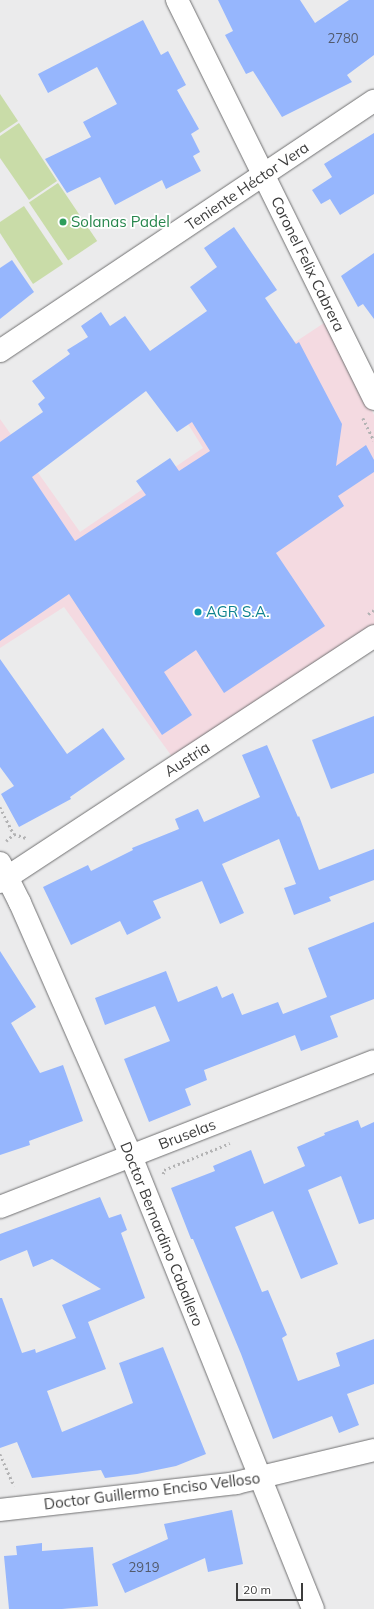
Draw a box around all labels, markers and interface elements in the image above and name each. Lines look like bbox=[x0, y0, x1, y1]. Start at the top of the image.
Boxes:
house number: 2780 bbox=[327, 30, 359, 46]
street label: Teniente Héctor Vera bbox=[182, 138, 312, 234]
street label: Coronel Felix Cabrera bbox=[267, 194, 349, 334]
place label: Solanas Padel bbox=[71, 213, 170, 231]
marker: Solanas Padel bbox=[58, 217, 68, 227]
place label: AGR S.A. bbox=[206, 603, 270, 621]
marker: AGR S.A. bbox=[193, 607, 203, 617]
street label: Austria bbox=[161, 738, 213, 780]
street label: Bruselas bbox=[156, 1115, 218, 1153]
street label: Doctor Bernardino Caballero bbox=[117, 1139, 207, 1329]
street label: Doctor Guillermo Enciso Velloso bbox=[43, 1469, 261, 1513]
house number: 2919 bbox=[128, 1559, 160, 1575]
scale bar bbox=[238, 1575, 305, 1601]
text: 20 m bbox=[243, 1582, 271, 1597]

